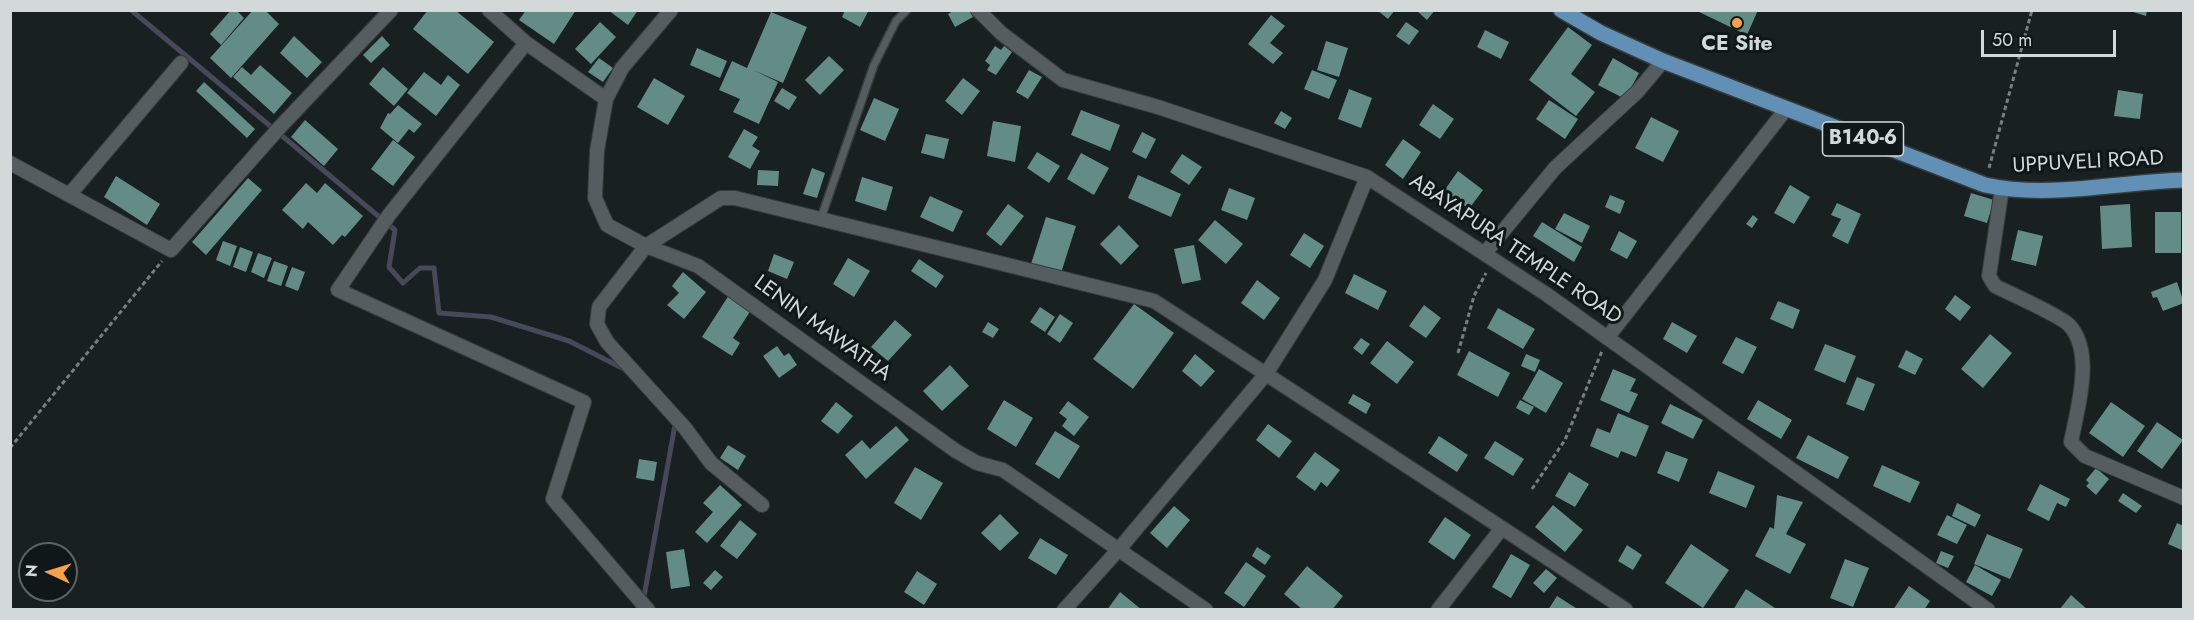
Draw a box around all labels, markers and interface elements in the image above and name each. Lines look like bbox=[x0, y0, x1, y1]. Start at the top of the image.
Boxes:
marker: CE Site bbox=[1730, 16, 1744, 30]
scale bar bbox=[1984, 18, 2119, 56]
text: 50 m bbox=[1992, 27, 2032, 53]
place label: CE Site bbox=[1701, 32, 1773, 58]
road number: B140-6 bbox=[1822, 122, 1904, 156]
street label: UPPUVELI ROAD bbox=[2012, 146, 2164, 180]
street label: ABAYAPURA TEMPLE ROAD bbox=[1404, 169, 1626, 331]
street label: LENIN MAWATHA bbox=[748, 271, 896, 387]
north arrow bbox=[18, 542, 78, 602]
text: N bbox=[20, 564, 43, 578]

